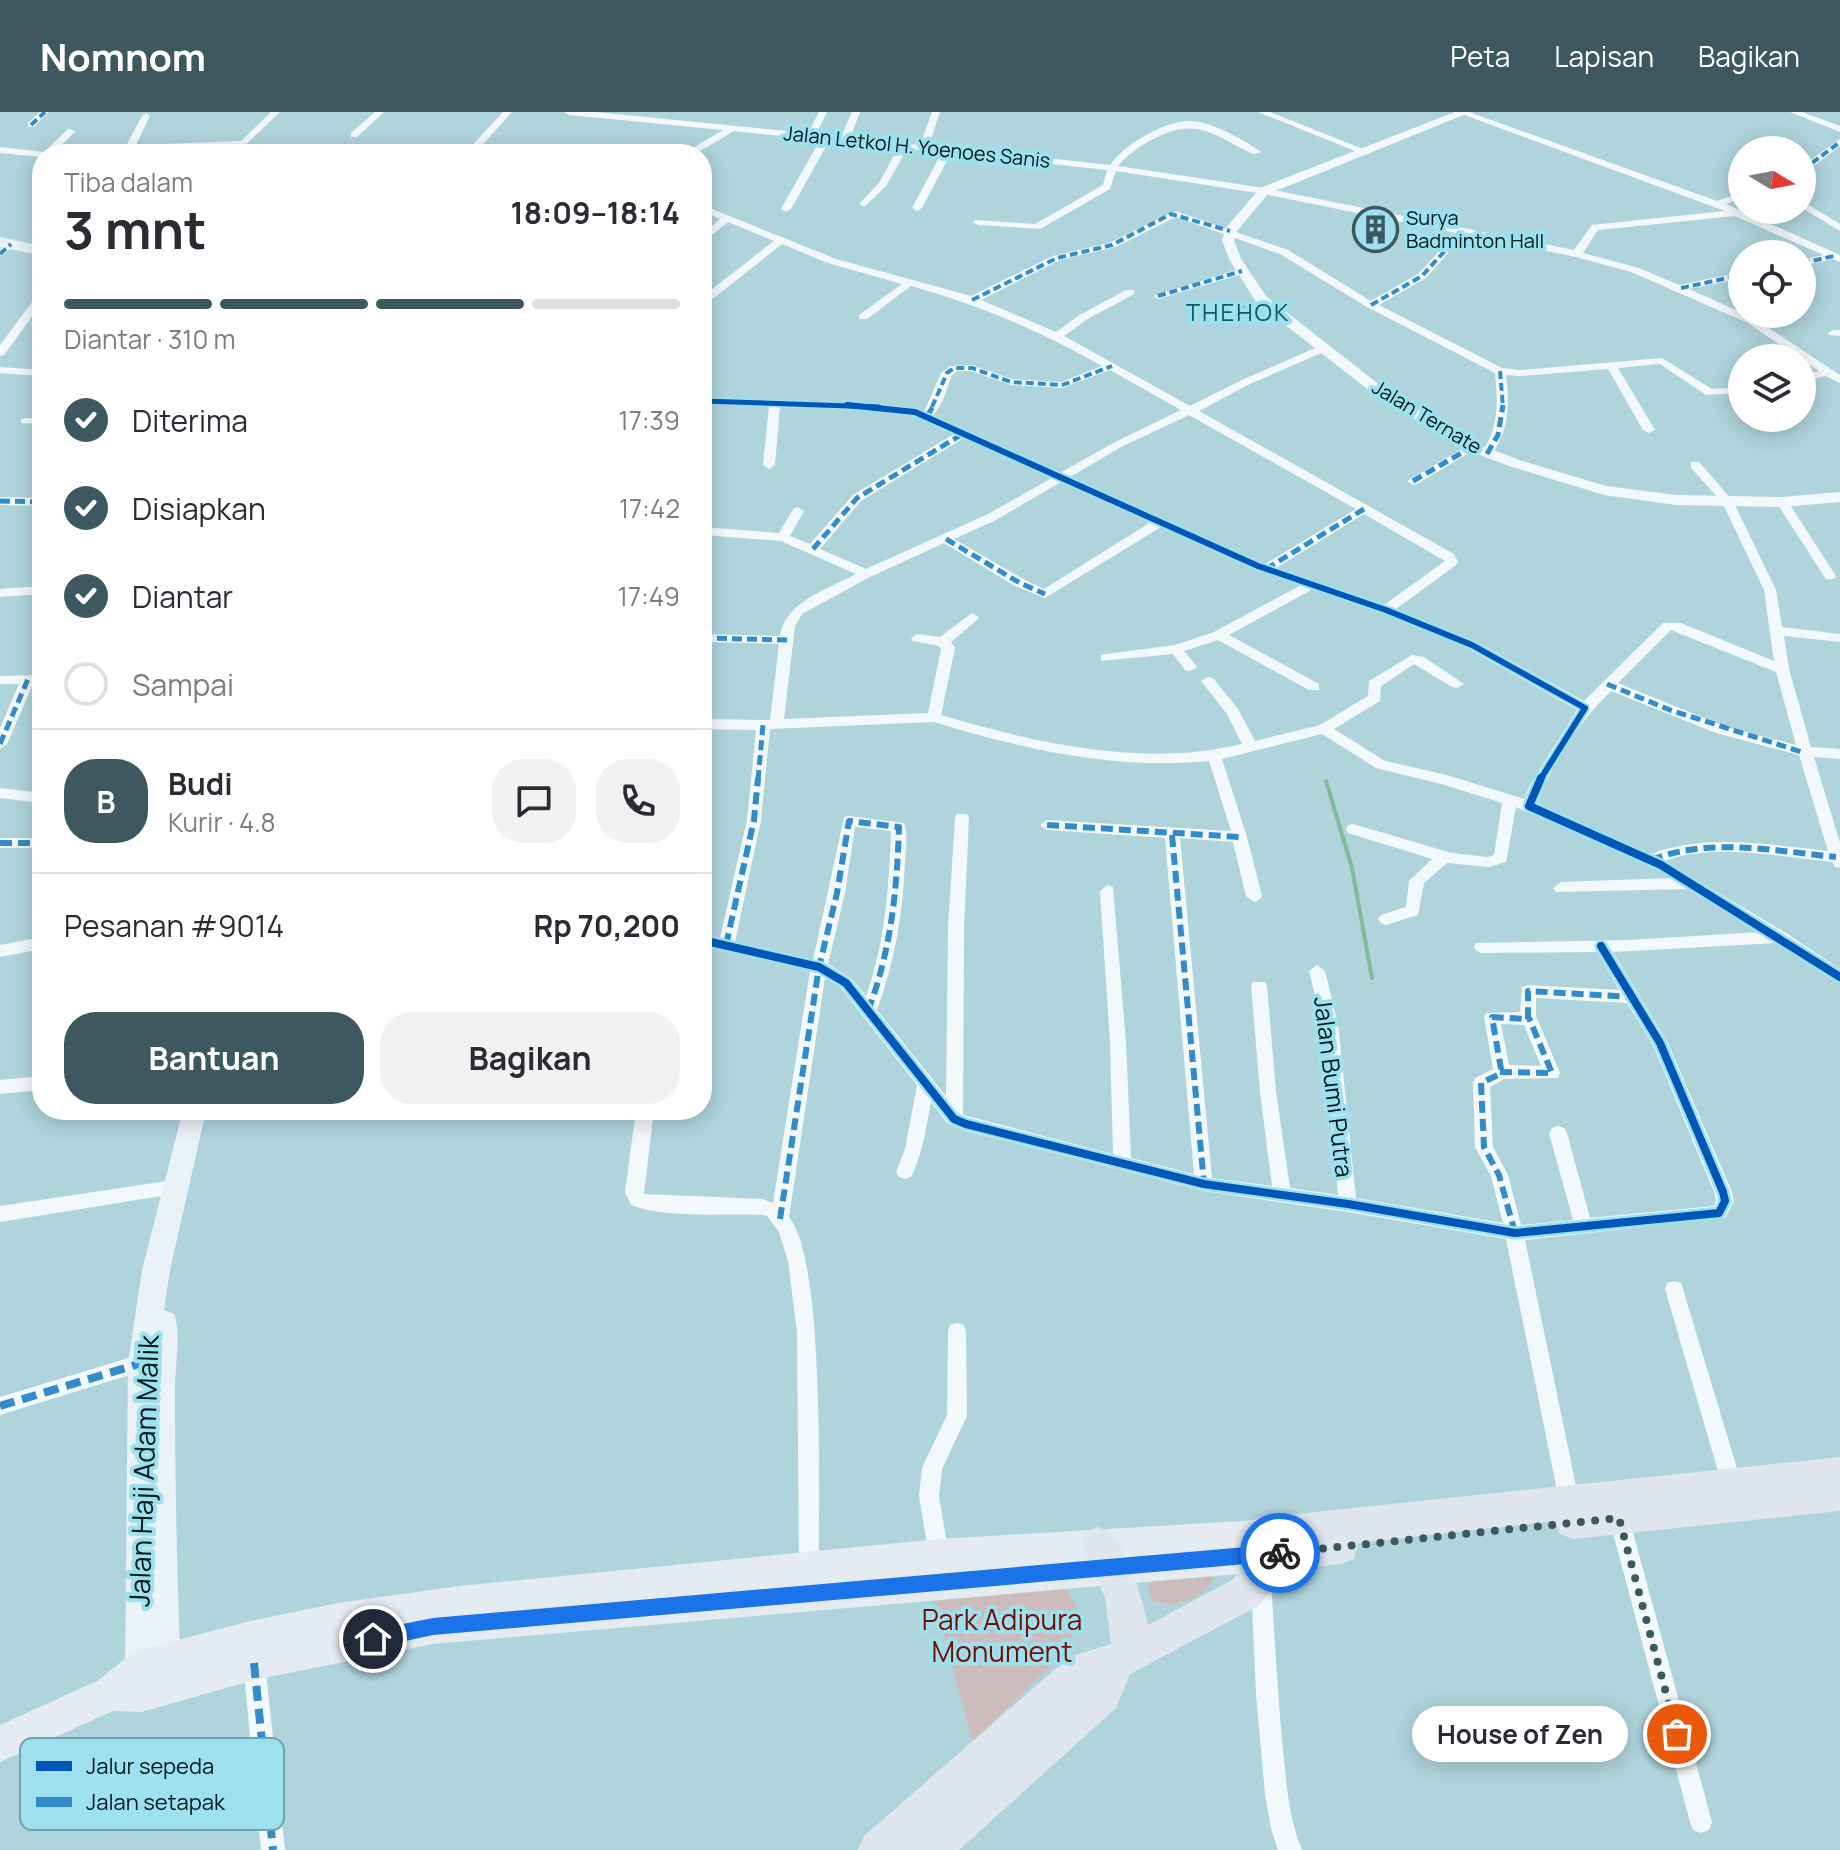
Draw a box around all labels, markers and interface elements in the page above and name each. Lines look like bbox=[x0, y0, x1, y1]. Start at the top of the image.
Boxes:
text: Nomnom bbox=[40, 30, 206, 82]
text: Peta bbox=[1450, 37, 1510, 75]
text: Lapisan bbox=[1554, 37, 1654, 75]
text: Bagikan bbox=[1698, 37, 1800, 75]
street label: Jalan Letkol H. Yoenoes Sanis bbox=[782, 119, 1052, 174]
north arrow bbox=[1728, 136, 1816, 224]
map controls bbox=[1728, 136, 1816, 432]
text: Tiba dalam bbox=[64, 164, 193, 200]
text: 18:09–18:14 bbox=[511, 192, 680, 233]
text: 3 mnt bbox=[64, 194, 206, 265]
place label: Surya Badminton Hall bbox=[1406, 204, 1544, 254]
building icon: Surya Badminton Hall bbox=[1351, 206, 1399, 254]
button: locate bbox=[1728, 240, 1816, 328]
district label: THEHOK bbox=[1186, 295, 1290, 328]
text: Diantar · 310 m bbox=[64, 321, 236, 357]
button: layers bbox=[1728, 344, 1816, 432]
street label: Jalan Ternate bbox=[1367, 373, 1487, 460]
icon: check bbox=[64, 398, 108, 442]
text: Diterima bbox=[132, 400, 248, 441]
text: 17:39 bbox=[619, 402, 680, 438]
icon: check bbox=[64, 486, 108, 530]
text: Disiapkan bbox=[132, 488, 266, 529]
text: 17:42 bbox=[619, 490, 680, 526]
icon: check bbox=[64, 574, 108, 618]
text: Diantar bbox=[132, 576, 233, 617]
text: 17:49 bbox=[618, 578, 680, 614]
text: Sampai bbox=[132, 664, 234, 705]
button: chat bbox=[492, 759, 576, 843]
button: phone bbox=[596, 759, 680, 843]
text: Budi bbox=[168, 763, 233, 804]
text: B bbox=[97, 781, 115, 822]
text: Kurir · 4.8 bbox=[168, 804, 276, 840]
text: Pesanan #9014 bbox=[64, 905, 284, 946]
text: Rp 70,200 bbox=[534, 905, 680, 946]
street label: Jalan Bumi Putra bbox=[1307, 994, 1362, 1179]
button: Bantuan bbox=[64, 1012, 364, 1104]
button: Bagikan bbox=[380, 1012, 680, 1104]
street label: Jalan Haji Adam Malik bbox=[119, 1333, 167, 1608]
courier bbox=[1240, 1513, 1320, 1593]
icon: bike bbox=[1258, 1531, 1302, 1575]
park label: Park Adipura Monument bbox=[922, 1600, 1082, 1670]
pin bbox=[339, 1605, 407, 1673]
icon: home bbox=[351, 1617, 395, 1661]
pin bbox=[1643, 1700, 1711, 1768]
callout: House of Zen bbox=[1413, 1706, 1629, 1762]
icon: bag bbox=[1655, 1712, 1699, 1756]
text: House of Zen bbox=[1437, 1716, 1603, 1752]
legend bbox=[20, 1738, 284, 1830]
text: Jalur sepeda bbox=[86, 1751, 214, 1781]
text: Jalan setapak bbox=[86, 1787, 226, 1817]

